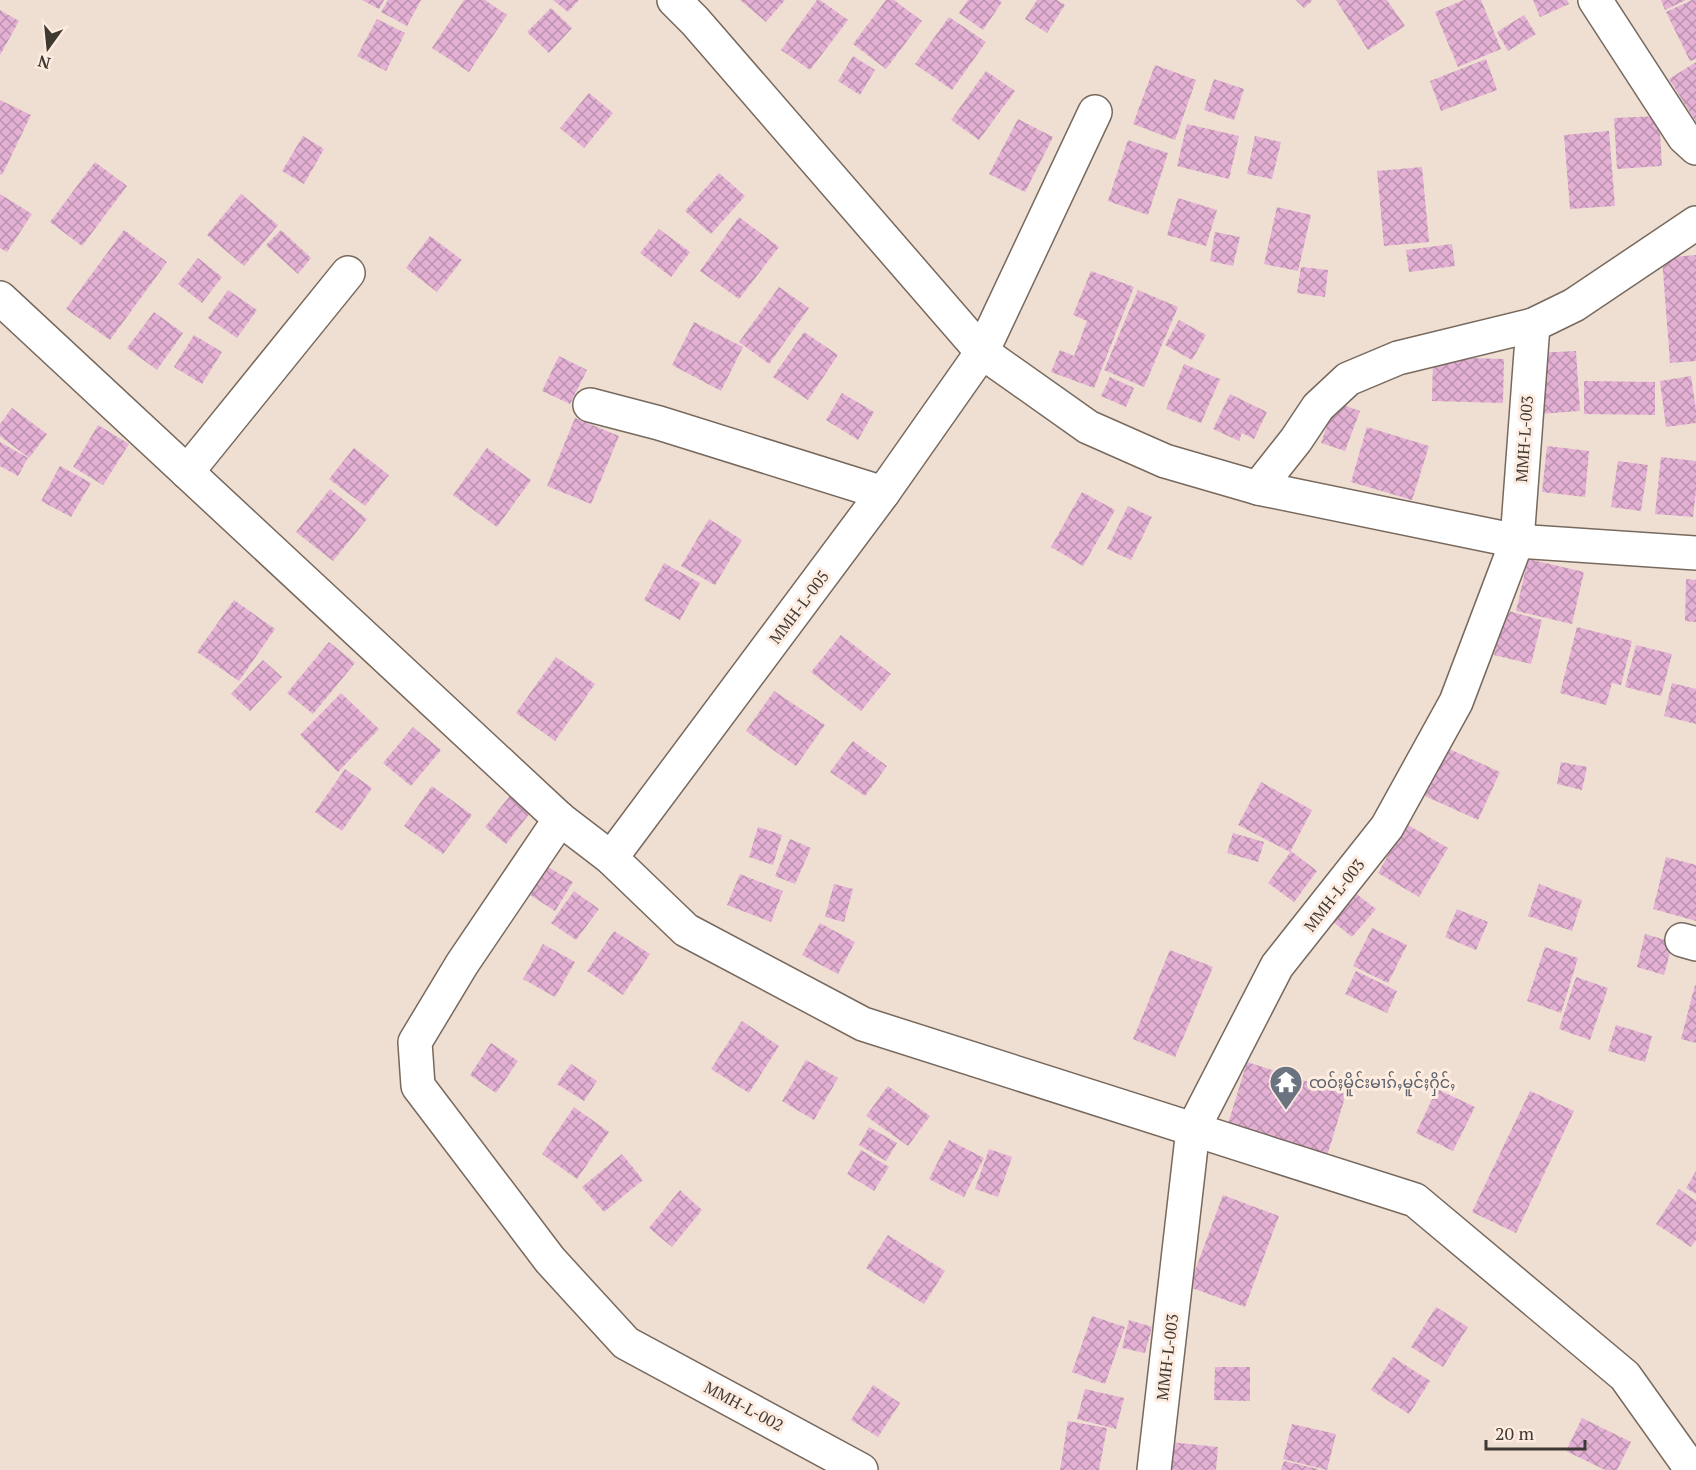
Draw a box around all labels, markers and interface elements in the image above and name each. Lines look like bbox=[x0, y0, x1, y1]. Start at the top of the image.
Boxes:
north arrow bbox=[18, 18, 78, 78]
text: N bbox=[35, 50, 53, 75]
street label: MMH-L-003 bbox=[1510, 395, 1538, 483]
street label: MMH-L-005 bbox=[764, 566, 834, 648]
street label: MMH-L-003 bbox=[1299, 854, 1369, 936]
temple icon: ၸဝ်ႈမိူင်းမၢၵ်ႇမူင်ႈႁိင်ႇ bbox=[1268, 1064, 1304, 1111]
place label: ၸဝ်ႈမိူင်းမၢၵ်ႇမူင်ႈႁိင်ႇ bbox=[1309, 1071, 1456, 1097]
street label: MMH-L-003 bbox=[1151, 1312, 1183, 1402]
street label: MMH-L-002 bbox=[700, 1376, 788, 1436]
scale bar bbox=[1486, 1413, 1585, 1451]
text: 20 m bbox=[1495, 1421, 1535, 1445]

